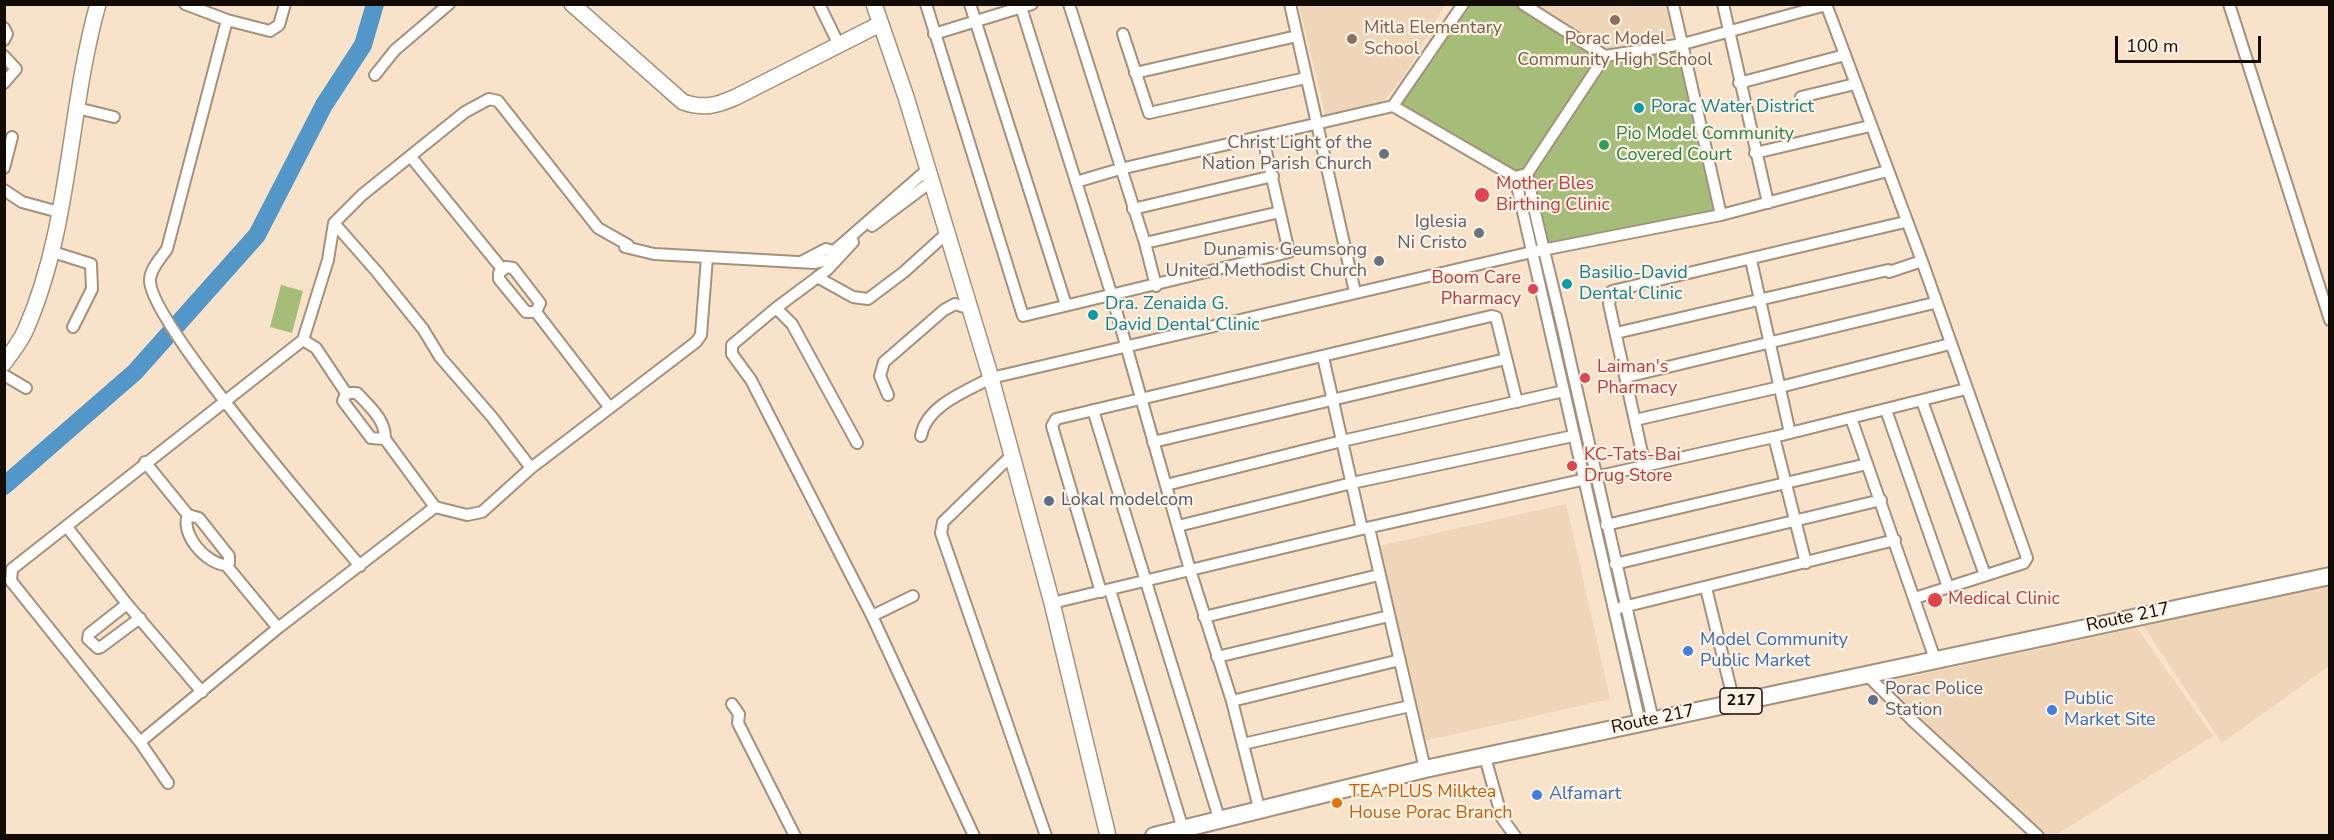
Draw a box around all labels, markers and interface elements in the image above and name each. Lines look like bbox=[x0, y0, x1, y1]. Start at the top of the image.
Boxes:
marker: Porac Model Community High School bbox=[1608, 13, 1622, 27]
place label: Mitla Elementary School bbox=[1364, 18, 1502, 60]
scale bar bbox=[2118, 24, 2264, 62]
place label: Porac Model Community High School bbox=[1517, 29, 1713, 72]
marker: Mitla Elementary School bbox=[1345, 32, 1359, 46]
text: 100 m bbox=[2126, 34, 2178, 58]
place label: Porac Water District bbox=[1651, 97, 1814, 119]
marker: Porac Water District bbox=[1632, 101, 1646, 115]
place label: Pio Model Community Covered Court bbox=[1616, 124, 1794, 166]
place label: Christ Light of the Nation Parish Church bbox=[1202, 133, 1372, 176]
marker: Pio Model Community Covered Court bbox=[1597, 138, 1611, 152]
marker: Christ Light of the Nation Parish Church bbox=[1377, 147, 1391, 161]
place label: Mother Bles Birthing Clinic bbox=[1496, 174, 1610, 216]
marker: Mother Bles Birthing Clinic bbox=[1473, 186, 1491, 204]
place label: Iglesia Ni Cristo bbox=[1397, 212, 1467, 254]
marker: Iglesia Ni Cristo bbox=[1472, 226, 1486, 240]
place label: Dunamis Geumsong United Methodist Church bbox=[1166, 240, 1367, 282]
marker: Dunamis Geumsong United Methodist Church bbox=[1372, 254, 1386, 268]
place label: Basilio-David Dental Clinic bbox=[1579, 263, 1688, 306]
place label: Boom Care Pharmacy bbox=[1432, 268, 1521, 310]
marker: Basilio-David Dental Clinic bbox=[1560, 277, 1574, 291]
marker: Boom Care Pharmacy bbox=[1526, 282, 1540, 296]
place label: Dra. Zenaida G. David Dental Clinic bbox=[1105, 294, 1260, 336]
marker: Dra. Zenaida G. David Dental Clinic bbox=[1086, 308, 1100, 322]
place label: Laiman's Pharmacy bbox=[1597, 357, 1677, 400]
marker: Laiman's Pharmacy bbox=[1578, 371, 1592, 385]
place label: KC-Tats-Bai Drug Store bbox=[1584, 445, 1681, 488]
marker: KC-Tats-Bai Drug Store bbox=[1565, 459, 1579, 473]
place label: Lokal modelcom bbox=[1061, 490, 1193, 512]
marker: Lokal modelcom bbox=[1042, 494, 1056, 508]
place label: Medical Clinic bbox=[1948, 589, 2060, 611]
marker: Medical Clinic bbox=[1926, 591, 1944, 609]
street label: Route 217 bbox=[2084, 599, 2172, 637]
place label: Model Community Public Market bbox=[1700, 630, 1848, 672]
marker: Model Community Public Market bbox=[1681, 644, 1695, 658]
place label: Porac Police Station bbox=[1885, 679, 1983, 722]
road number: 217 bbox=[1720, 688, 1762, 714]
place label: Public Market Site bbox=[2064, 689, 2156, 732]
marker: Porac Police Station bbox=[1866, 693, 1880, 707]
street label: Route 217 bbox=[1609, 701, 1697, 739]
marker: Public Market Site bbox=[2045, 703, 2059, 717]
place label: TEA PLUS Milktea House Porac Branch bbox=[1349, 782, 1512, 824]
place label: Alfamart bbox=[1549, 784, 1621, 806]
marker: Alfamart bbox=[1530, 788, 1544, 802]
marker: TEA PLUS Milktea House Porac Branch bbox=[1330, 796, 1344, 810]

